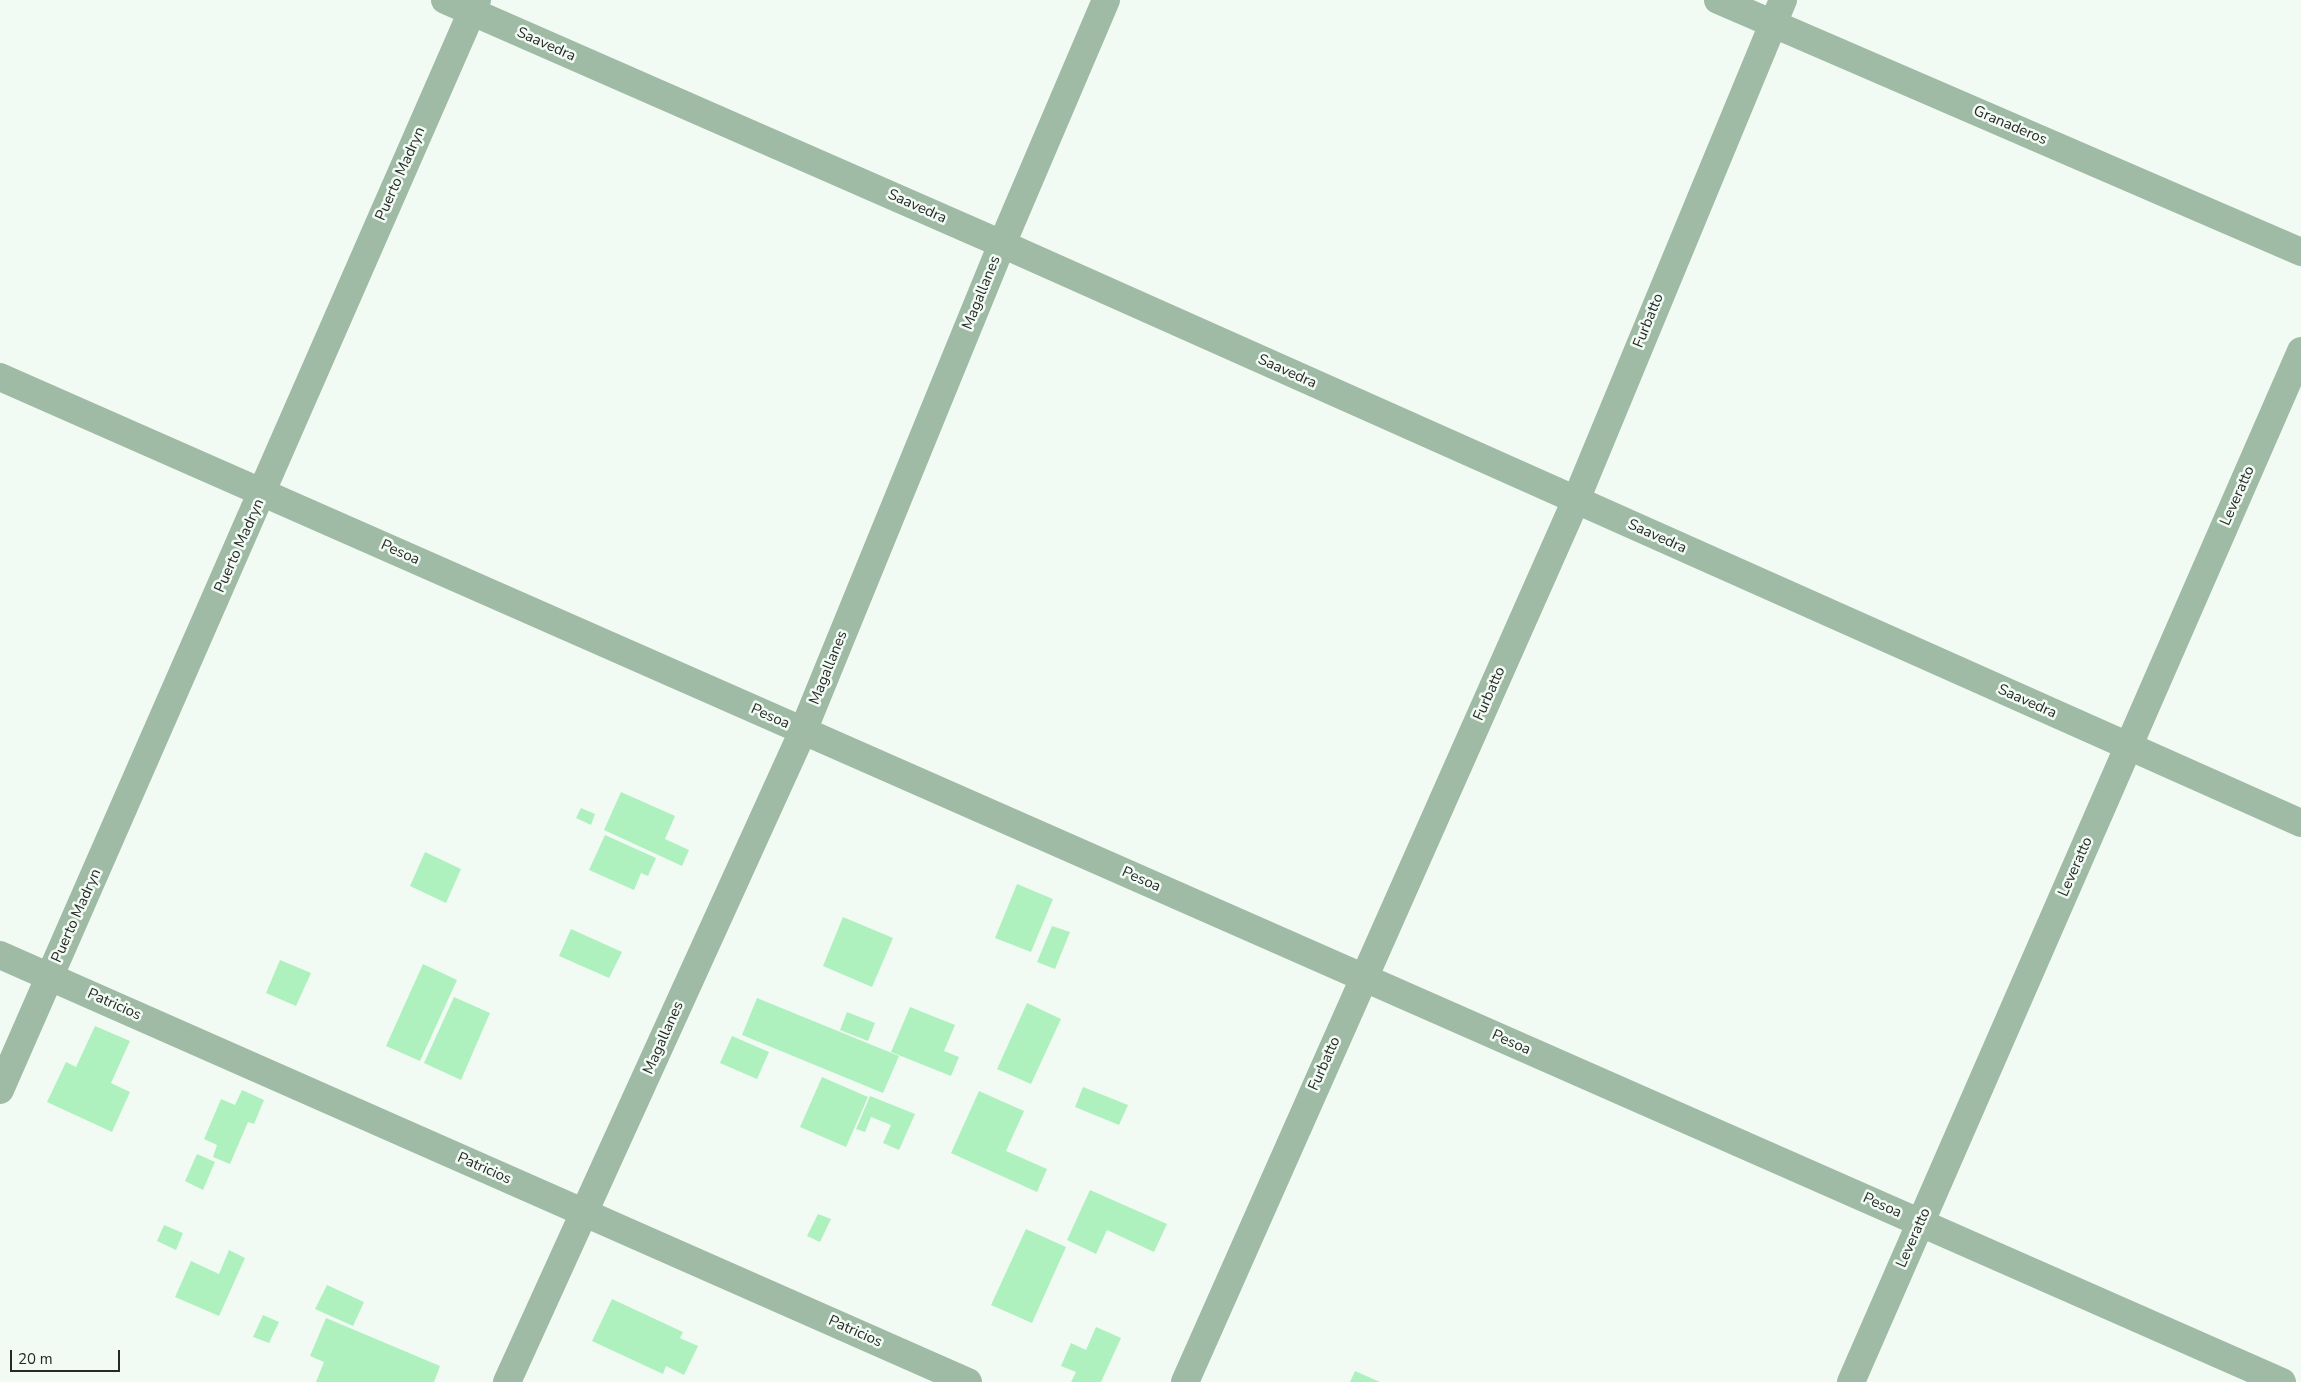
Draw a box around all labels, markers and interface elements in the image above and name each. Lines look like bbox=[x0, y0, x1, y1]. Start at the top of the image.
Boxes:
street label: Saavedra bbox=[514, 24, 578, 66]
street label: Granaderos bbox=[1971, 102, 2049, 150]
street label: Puerto Madryn bbox=[372, 124, 430, 224]
street label: Saavedra bbox=[885, 186, 949, 228]
street label: Magallanes bbox=[959, 253, 1005, 333]
street label: Furbatto bbox=[1630, 291, 1668, 351]
street label: Saavedra bbox=[1255, 351, 1319, 393]
street label: Leveratto bbox=[2217, 463, 2259, 529]
street label: Puerto Madryn bbox=[211, 496, 269, 596]
street label: Saavedra bbox=[1625, 516, 1689, 558]
street label: Pesoa bbox=[378, 537, 422, 569]
street label: Magallanes bbox=[806, 628, 852, 708]
street label: Furbatto bbox=[1470, 664, 1510, 724]
street label: Saavedra bbox=[1995, 681, 2059, 723]
street label: Pesoa bbox=[748, 701, 792, 733]
street label: Leveratto bbox=[2055, 834, 2097, 900]
street label: Pesoa bbox=[1119, 864, 1163, 896]
street label: Puerto Madryn bbox=[48, 866, 106, 966]
street label: Patricios bbox=[84, 985, 144, 1025]
street label: Magallanes bbox=[640, 999, 688, 1077]
street label: Pesoa bbox=[1489, 1027, 1533, 1059]
street label: Furbatto bbox=[1305, 1034, 1345, 1094]
street label: Patricios bbox=[454, 1149, 514, 1189]
street label: Pesoa bbox=[1860, 1190, 1904, 1222]
street label: Leveratto bbox=[1893, 1205, 1935, 1271]
street label: Patricios bbox=[825, 1312, 885, 1352]
scale bar bbox=[12, 1340, 122, 1372]
text: 20 m bbox=[18, 1349, 53, 1369]

